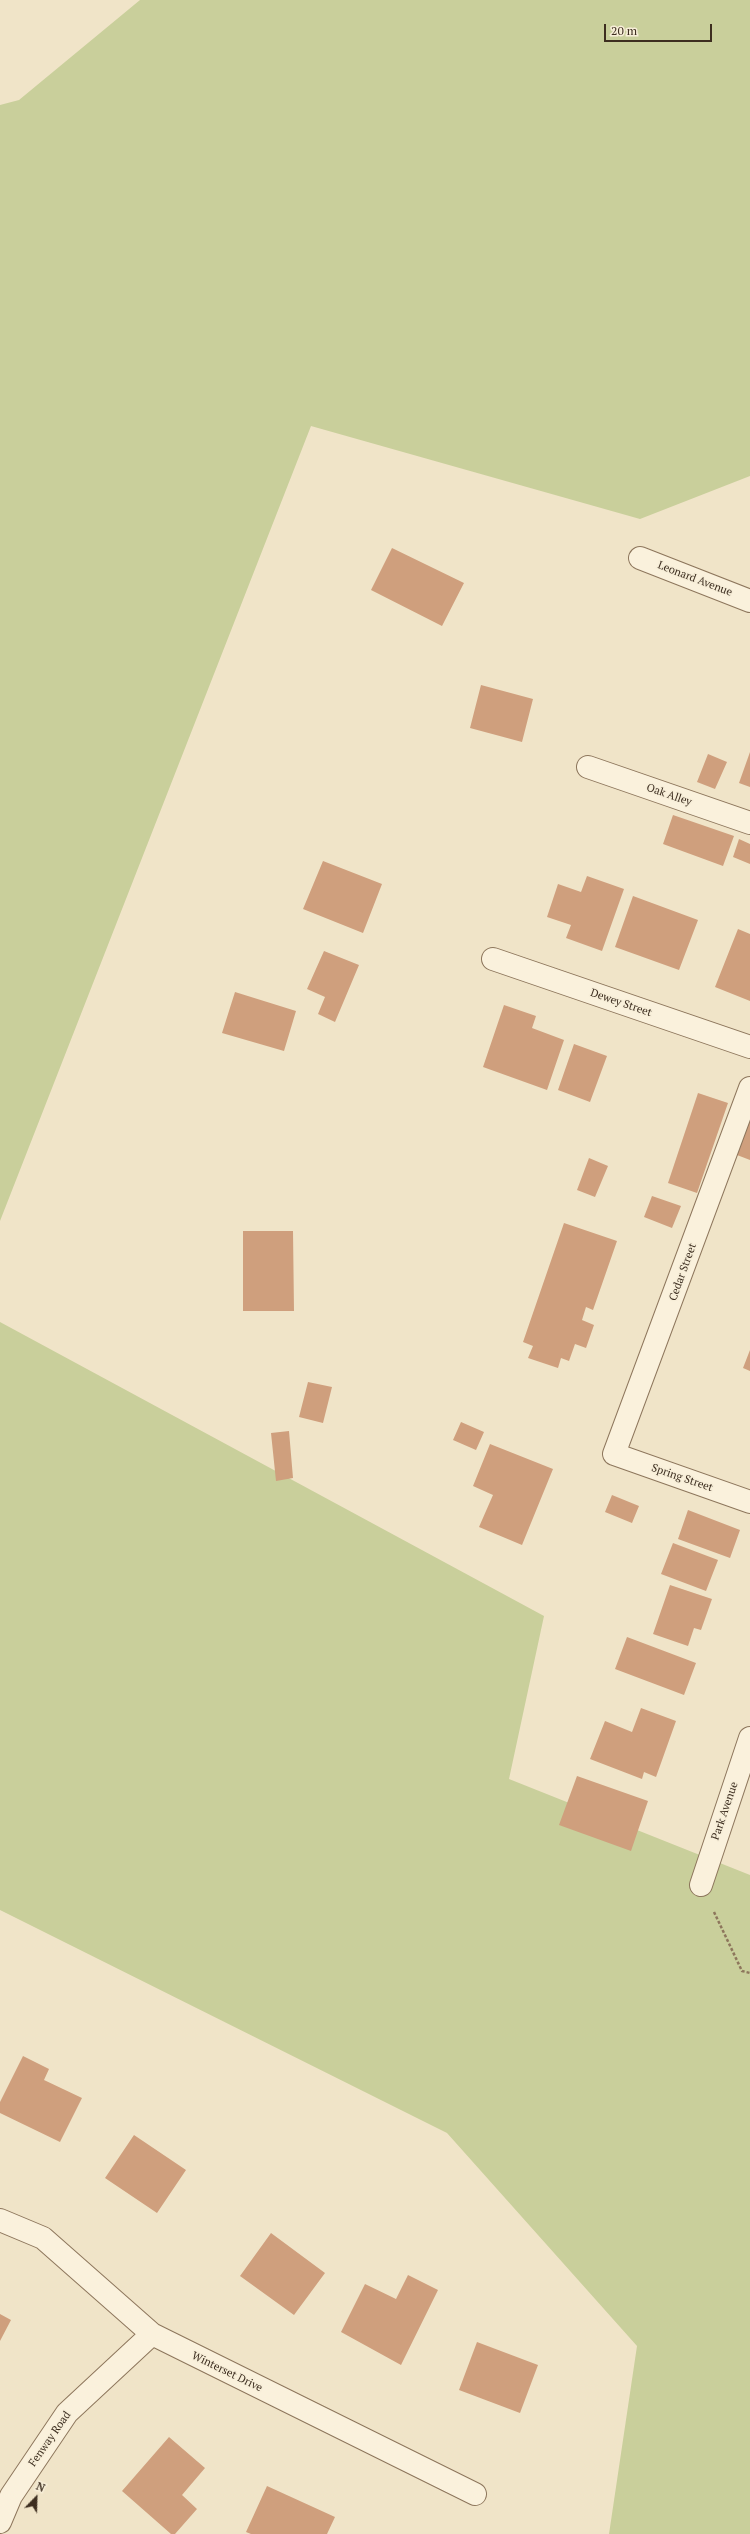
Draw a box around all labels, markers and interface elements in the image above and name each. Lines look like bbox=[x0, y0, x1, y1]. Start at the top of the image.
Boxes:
scale bar bbox=[606, 16, 714, 42]
text: 20 m bbox=[611, 23, 637, 38]
street label: Leonard Avenue bbox=[656, 559, 734, 599]
street label: Oak Alley bbox=[645, 781, 693, 809]
street label: Dewey Street bbox=[589, 986, 653, 1020]
street label: Cedar Street bbox=[666, 1241, 700, 1303]
street label: Spring Street bbox=[650, 1461, 714, 1495]
street label: Park Avenue bbox=[709, 1780, 741, 1842]
street label: Winterset Drive bbox=[189, 2349, 265, 2395]
street label: Fenway Road bbox=[26, 2409, 74, 2469]
north arrow bbox=[16, 2478, 56, 2518]
text: N bbox=[34, 2479, 47, 2495]

